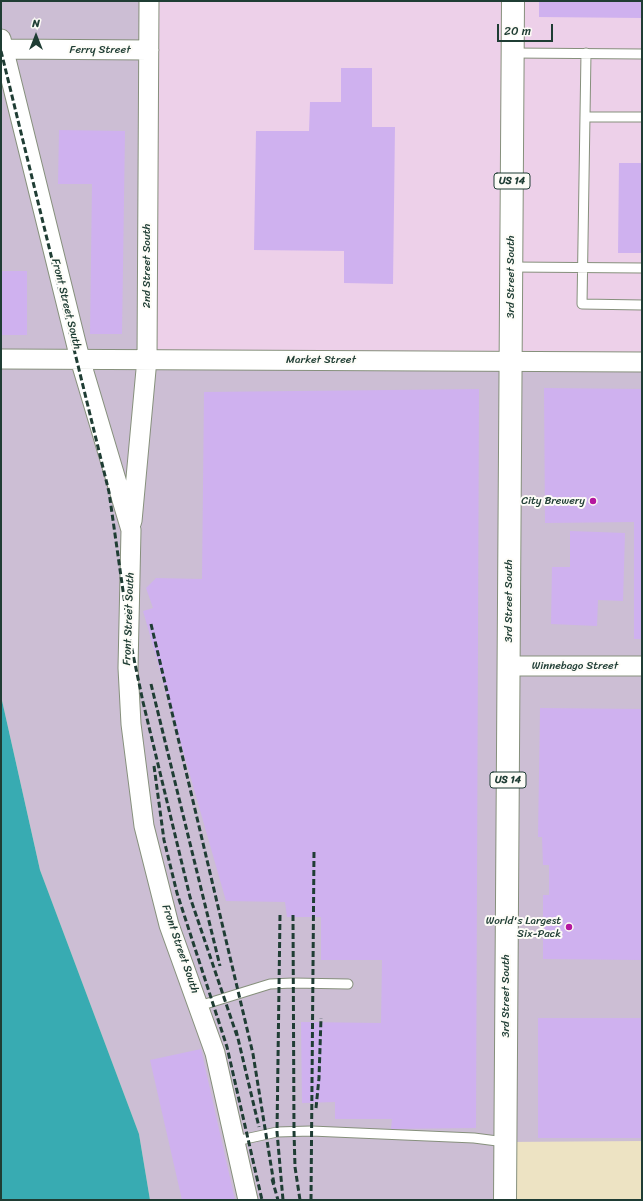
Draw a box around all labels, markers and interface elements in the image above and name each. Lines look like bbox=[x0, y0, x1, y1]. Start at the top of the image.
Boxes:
text: N bbox=[32, 14, 40, 33]
north arrow bbox=[16, 16, 56, 56]
scale bar bbox=[499, 16, 555, 42]
text: 20 m bbox=[504, 20, 531, 42]
street label: Ferry Street bbox=[69, 43, 131, 57]
road number: US 14 bbox=[494, 173, 530, 189]
street label: 2nd Street South bbox=[140, 224, 154, 308]
street label: 3rd Street South bbox=[504, 236, 518, 318]
street label: Front Street South bbox=[48, 257, 84, 351]
street label: Market Street bbox=[286, 353, 356, 367]
place label: City Brewery bbox=[521, 494, 585, 508]
marker: City Brewery bbox=[588, 496, 598, 506]
street label: 3rd Street South bbox=[502, 560, 516, 642]
street label: Front Street South bbox=[121, 572, 137, 666]
street label: Winnebago Street bbox=[532, 659, 618, 673]
road number: US 14 bbox=[490, 772, 526, 788]
street label: Front Street South bbox=[159, 903, 201, 995]
place label: World's Largest Six-Pack bbox=[486, 914, 561, 940]
marker: World's Largest Six-Pack bbox=[564, 922, 574, 932]
street label: 3rd Street South bbox=[499, 955, 513, 1037]

